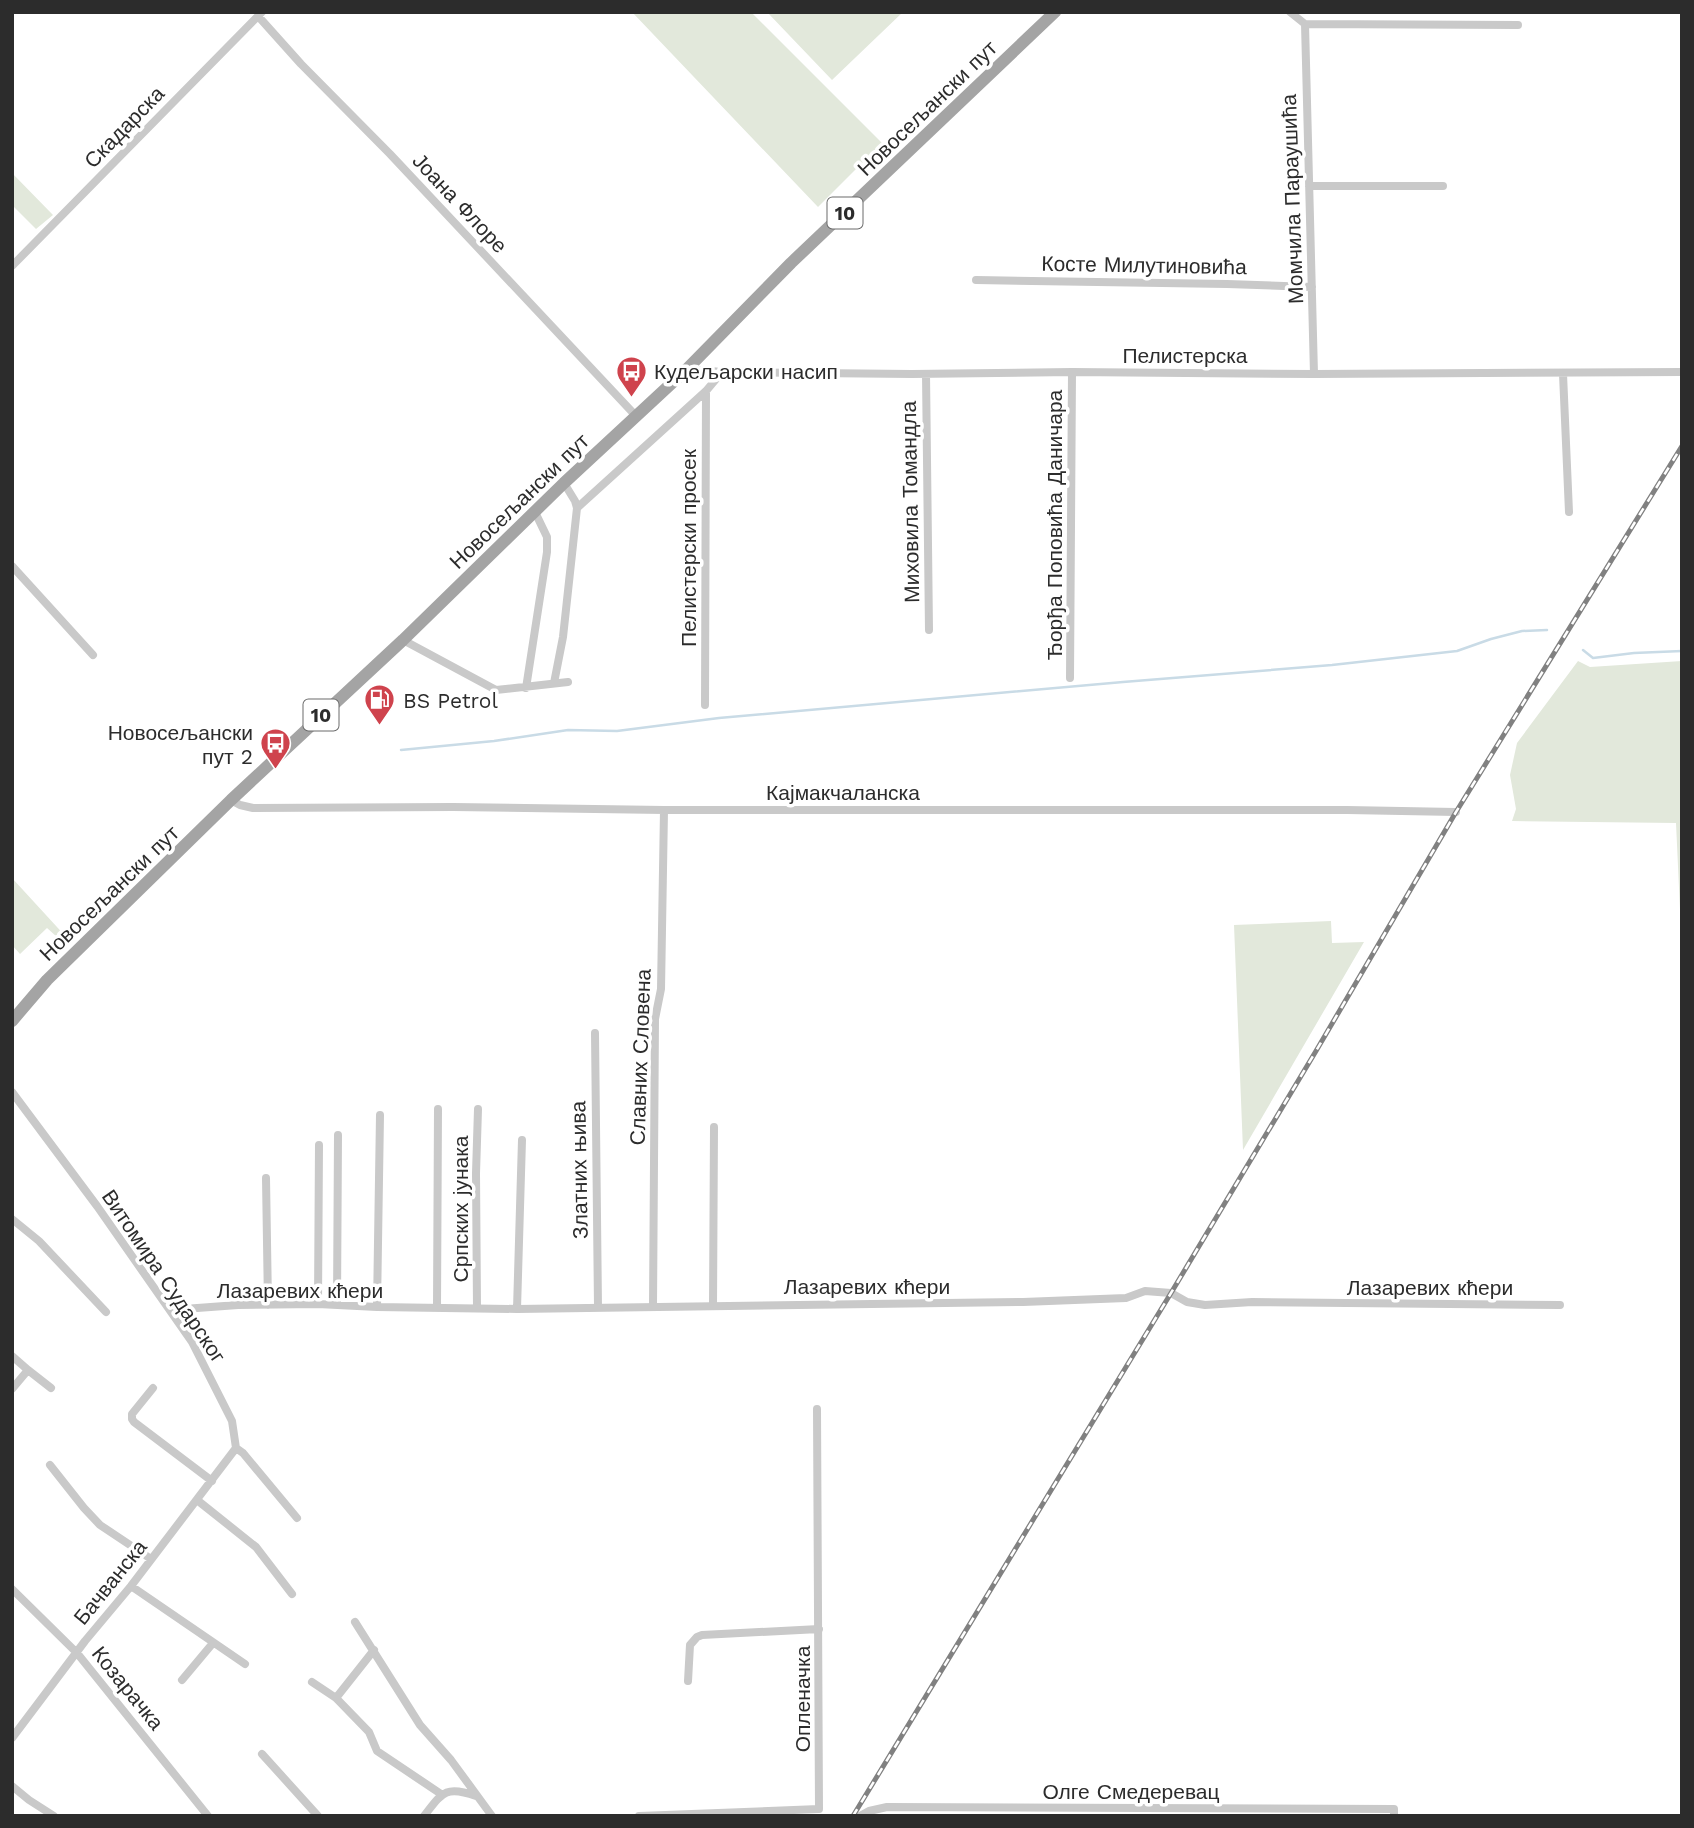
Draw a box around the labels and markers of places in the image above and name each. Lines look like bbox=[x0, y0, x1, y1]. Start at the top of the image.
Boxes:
bus stop icon: Кудељарски насип bbox=[614, 354, 648, 398]
place label: Кудељарски насип bbox=[654, 359, 838, 384]
fuel station icon: BS Petrol bbox=[363, 683, 397, 727]
place label: BS Petrol bbox=[403, 688, 498, 713]
place label: Новосељански пут 2 bbox=[108, 720, 253, 769]
bus stop icon: Новосељански пут 2 bbox=[259, 727, 293, 771]

